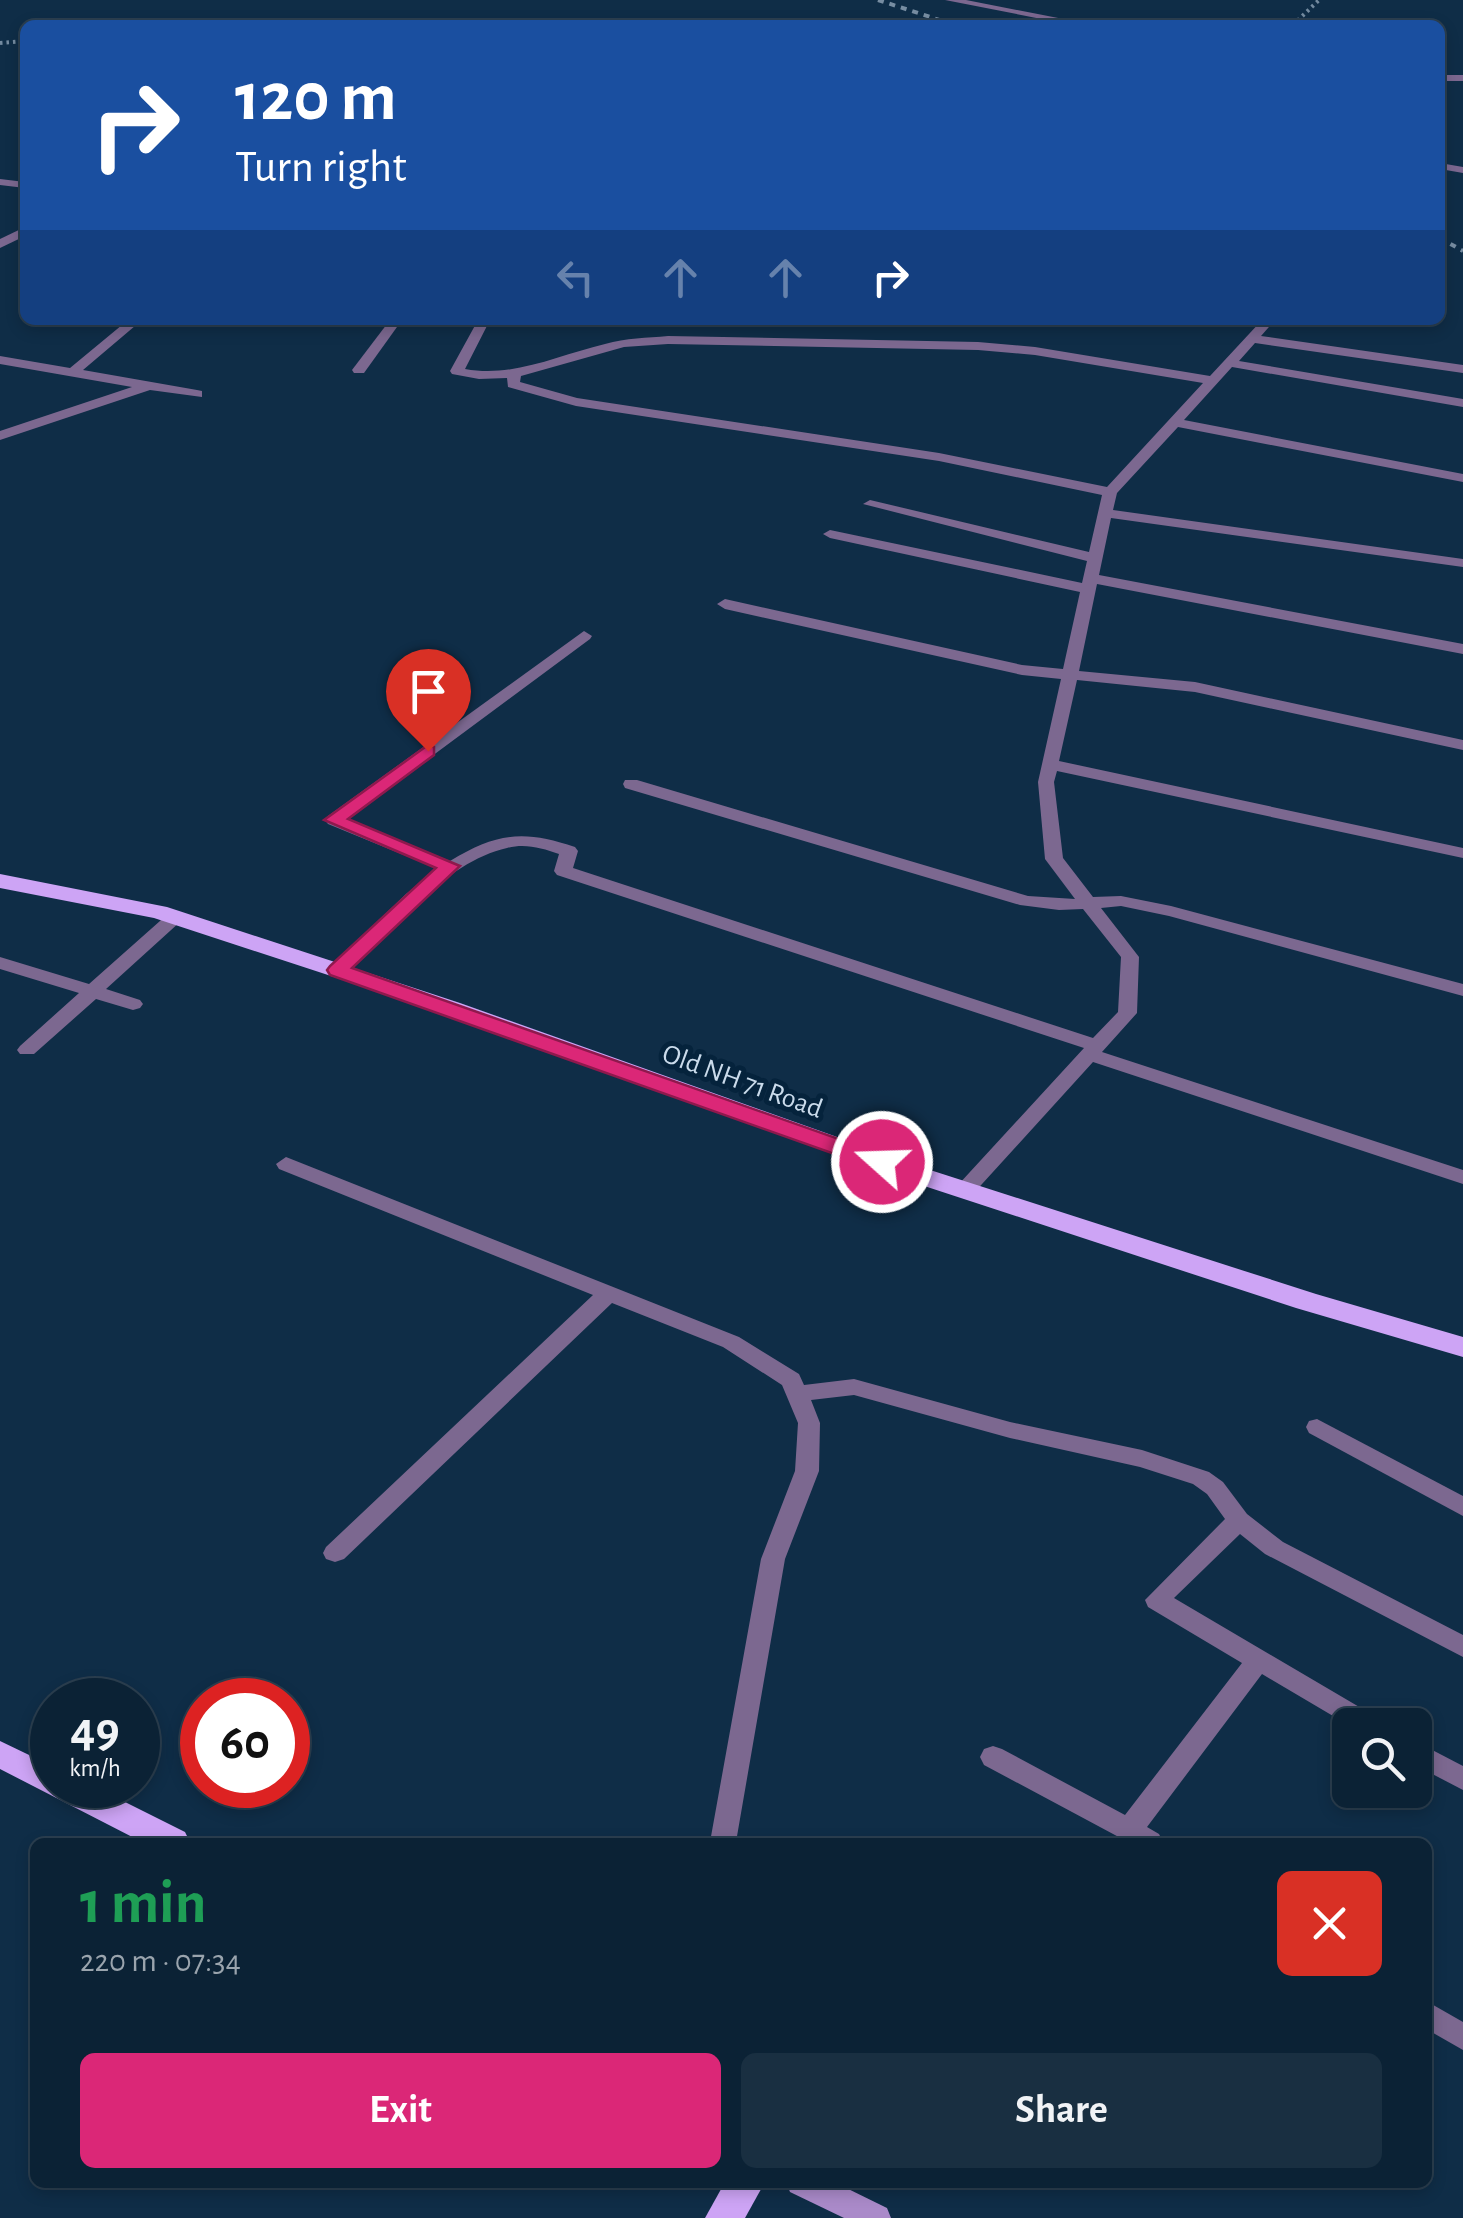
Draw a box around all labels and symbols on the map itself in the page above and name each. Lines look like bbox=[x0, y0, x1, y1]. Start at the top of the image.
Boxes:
pin bbox=[386, 649, 471, 752]
street label: Old NH 71 Road bbox=[658, 1040, 826, 1124]
position arrow bbox=[830, 1110, 934, 1214]
speed limit sign: 60 bbox=[180, 1678, 310, 1808]

